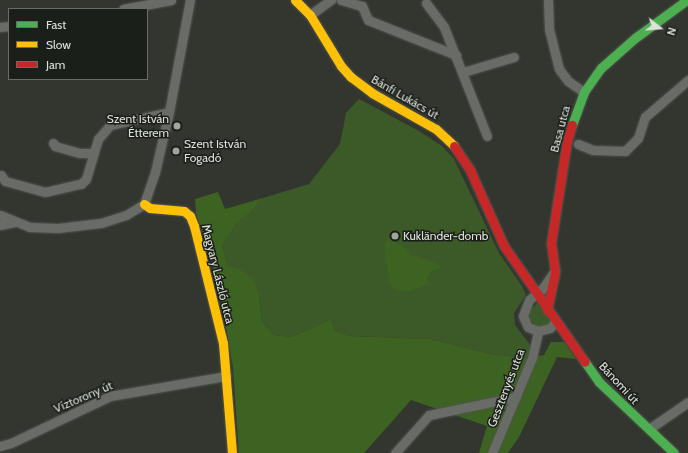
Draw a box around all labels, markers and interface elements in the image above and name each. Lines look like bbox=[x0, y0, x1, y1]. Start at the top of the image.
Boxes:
legend bbox=[8, 8, 148, 80]
north arrow bbox=[640, 8, 680, 48]
text: Fast bbox=[46, 17, 66, 32]
text: N bbox=[664, 26, 679, 37]
text: Slow bbox=[46, 37, 71, 52]
text: Jam bbox=[46, 57, 65, 72]
street label: Bánfi Lukács út bbox=[369, 72, 441, 122]
street label: Basa utca bbox=[547, 104, 573, 154]
place label: Szent István Étterem bbox=[107, 112, 169, 140]
marker: Szent István Étterem bbox=[172, 121, 182, 131]
place label: Szent István Fogadó bbox=[184, 137, 246, 165]
marker: Szent István Fogadó bbox=[171, 146, 181, 156]
street label: Magyary László utca bbox=[199, 223, 237, 325]
place label: Kukländer-domb bbox=[403, 229, 488, 243]
marker: Kukländer-domb bbox=[390, 231, 400, 241]
street label: Gesztenyés utca bbox=[484, 347, 528, 429]
street label: Bánomi út bbox=[596, 359, 642, 407]
street label: Víztorony út bbox=[51, 378, 115, 416]

